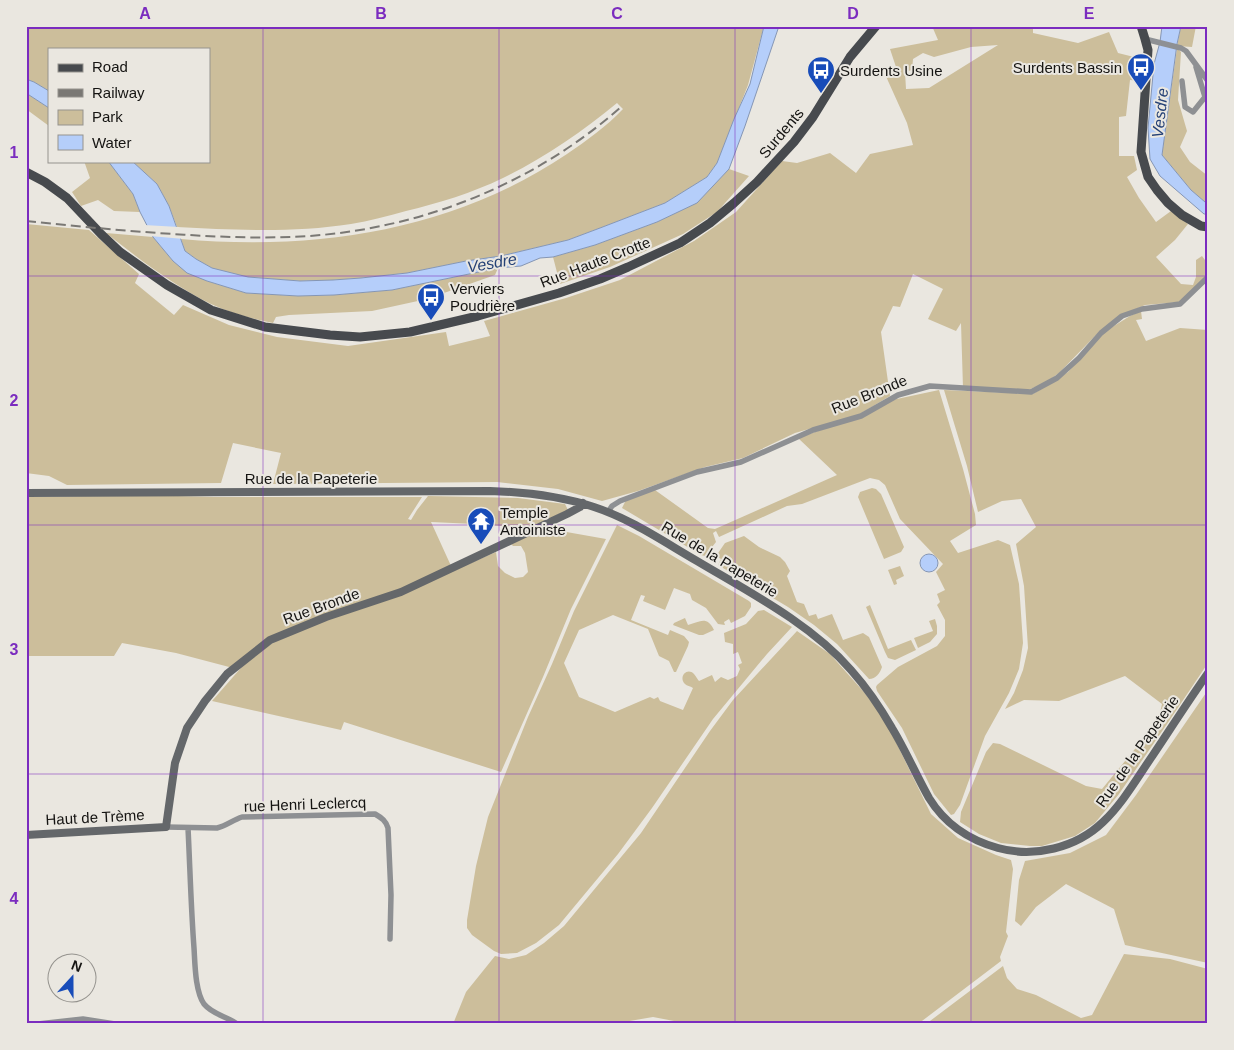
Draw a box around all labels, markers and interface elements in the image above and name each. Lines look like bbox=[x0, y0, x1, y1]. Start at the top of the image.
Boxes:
text: A bbox=[139, 5, 151, 22]
text: B bbox=[375, 5, 387, 22]
text: C bbox=[611, 5, 623, 22]
text: D bbox=[847, 5, 859, 22]
text: E bbox=[1084, 5, 1095, 22]
legend bbox=[48, 48, 210, 162]
bus stop icon: Surdents Bassin bbox=[1126, 52, 1156, 91]
bus stop icon: Surdents Usine bbox=[806, 55, 836, 94]
text: Road bbox=[92, 58, 128, 75]
place label: Surdents Bassin bbox=[1013, 59, 1122, 76]
place label: Surdents Usine bbox=[840, 62, 943, 79]
text: Railway bbox=[92, 84, 145, 101]
water label: Vesdre bbox=[1149, 87, 1171, 139]
street label: Surdents bbox=[755, 105, 807, 161]
text: Park bbox=[92, 108, 123, 125]
text: Water bbox=[92, 134, 131, 151]
text: 1 bbox=[10, 144, 19, 161]
street label: Rue Haute Crotte bbox=[537, 233, 653, 291]
water label: Vesdre bbox=[466, 250, 518, 276]
place label: Verviers Poudrière bbox=[450, 280, 515, 314]
bus stop icon: Verviers Poudrière bbox=[416, 282, 446, 321]
street label: Rue Bronde bbox=[829, 371, 909, 417]
text: 2 bbox=[10, 392, 19, 409]
street label: Rue de la Papeterie bbox=[245, 470, 377, 487]
place label: Temple Antoiniste bbox=[500, 504, 566, 538]
temple icon: Temple Antoiniste bbox=[466, 506, 496, 545]
street label: Rue de la Papeterie bbox=[659, 518, 781, 600]
street label: Rue Bronde bbox=[280, 584, 362, 628]
text: 3 bbox=[10, 641, 19, 658]
street label: Rue de la Papeterie bbox=[1092, 692, 1182, 810]
street label: rue Henri Leclercq bbox=[243, 793, 367, 815]
street label: Haut de Trème bbox=[45, 806, 145, 828]
text: 4 bbox=[10, 890, 19, 907]
north arrow bbox=[48, 952, 98, 1002]
text: N bbox=[69, 957, 84, 975]

